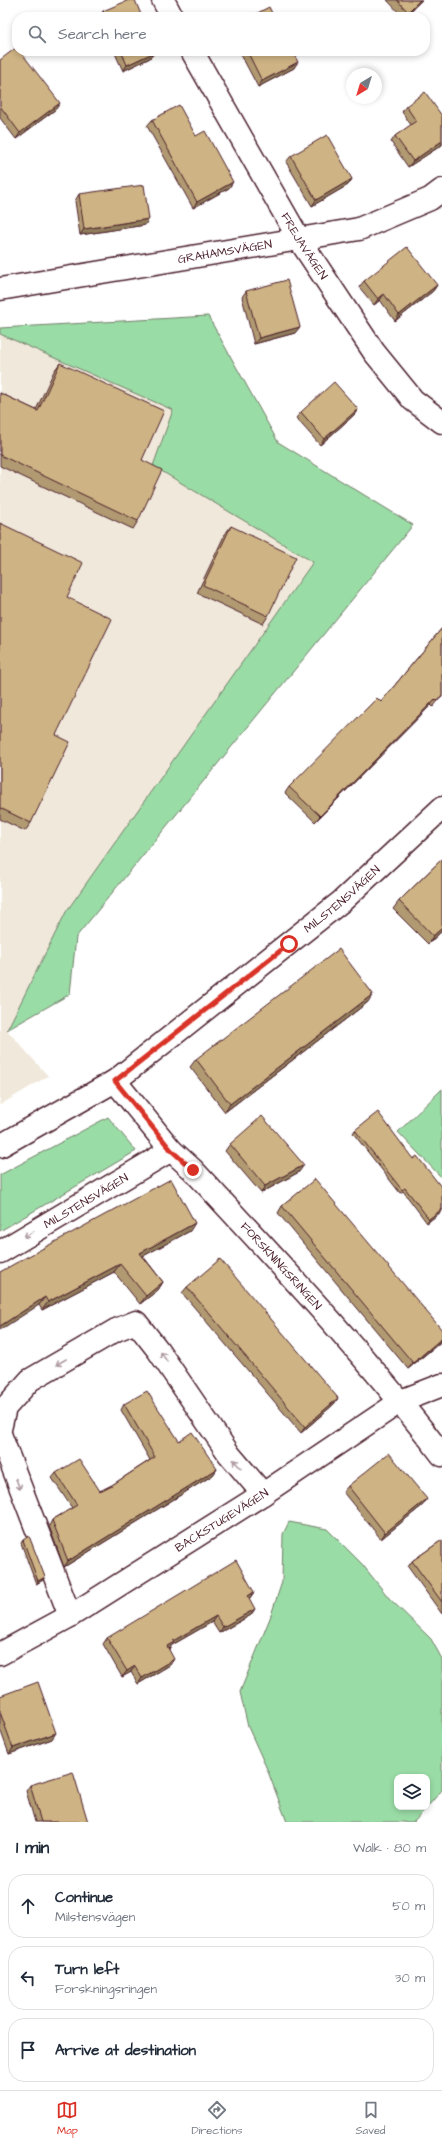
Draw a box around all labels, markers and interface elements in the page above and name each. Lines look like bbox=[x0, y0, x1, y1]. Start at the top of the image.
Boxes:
search box bbox=[12, 12, 430, 56]
icon: search bbox=[26, 23, 48, 45]
text: Search here bbox=[58, 24, 147, 45]
north arrow bbox=[346, 68, 382, 104]
street label: FREJAVÄGEN bbox=[277, 209, 332, 283]
street label: GRAHAMSVÄGEN bbox=[177, 236, 274, 268]
street label: MILSTENSVÄGEN bbox=[300, 861, 384, 937]
route start bbox=[280, 935, 298, 953]
route end bbox=[184, 1161, 202, 1179]
street label: MILSTENSVÄGEN bbox=[41, 1169, 132, 1233]
street label: FORSKNINGSRINGEN bbox=[236, 1219, 326, 1314]
one-way arrow bbox=[23, 1231, 35, 1239]
one-way arrow bbox=[160, 1352, 168, 1363]
one-way arrow bbox=[55, 1358, 67, 1366]
one-way arrow bbox=[233, 1459, 242, 1470]
one-way arrow bbox=[15, 1478, 23, 1490]
street label: BACKSTUGEVÄGEN bbox=[172, 1484, 272, 1557]
map controls bbox=[394, 1774, 430, 1810]
button: layers bbox=[394, 1774, 430, 1810]
text: 1 min bbox=[16, 1836, 49, 1860]
text: Walk · 80 m bbox=[353, 1839, 426, 1857]
text: Continue bbox=[55, 1887, 113, 1908]
icon: ahead bbox=[17, 1895, 39, 1917]
text: 50 m bbox=[392, 1897, 425, 1915]
text: Milstensvägen bbox=[55, 1908, 135, 1926]
text: Turn left bbox=[55, 1959, 119, 1980]
icon: left bbox=[17, 1967, 39, 1989]
text: 30 m bbox=[395, 1969, 425, 1987]
text: Forskningsringen bbox=[55, 1980, 157, 1998]
icon: arrive bbox=[17, 2039, 39, 2061]
text: Arrive at destination bbox=[55, 2040, 196, 2061]
tab: Map bbox=[56, 2099, 78, 2138]
tab: Directions bbox=[191, 2099, 243, 2138]
tab: Saved bbox=[356, 2099, 386, 2138]

